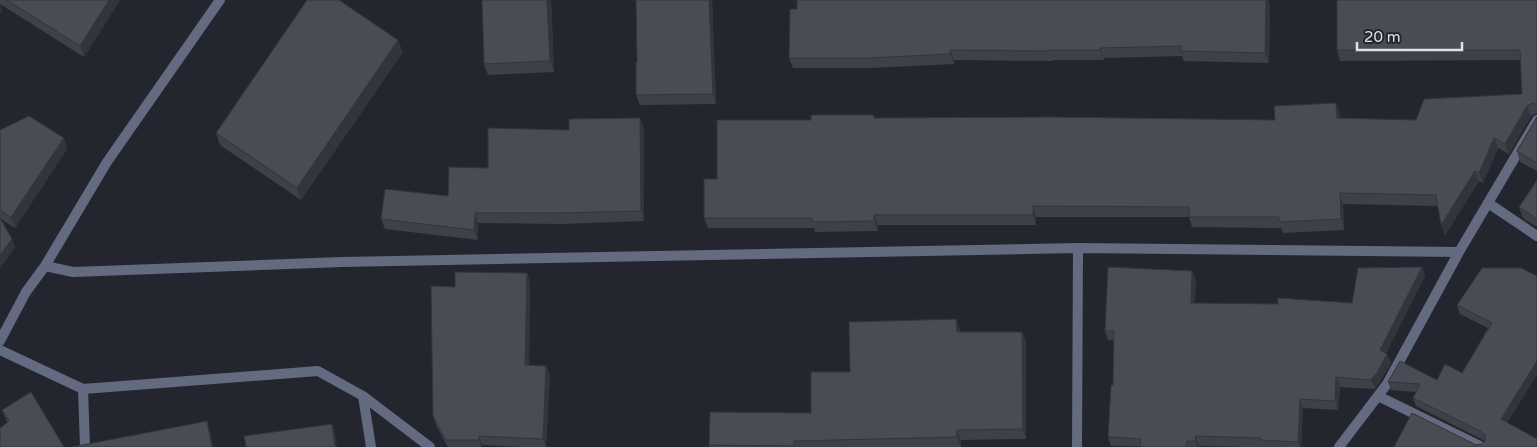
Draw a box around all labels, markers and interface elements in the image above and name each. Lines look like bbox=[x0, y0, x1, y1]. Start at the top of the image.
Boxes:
scale bar bbox=[1357, 20, 1462, 52]
text: 20 m bbox=[1364, 28, 1401, 46]

